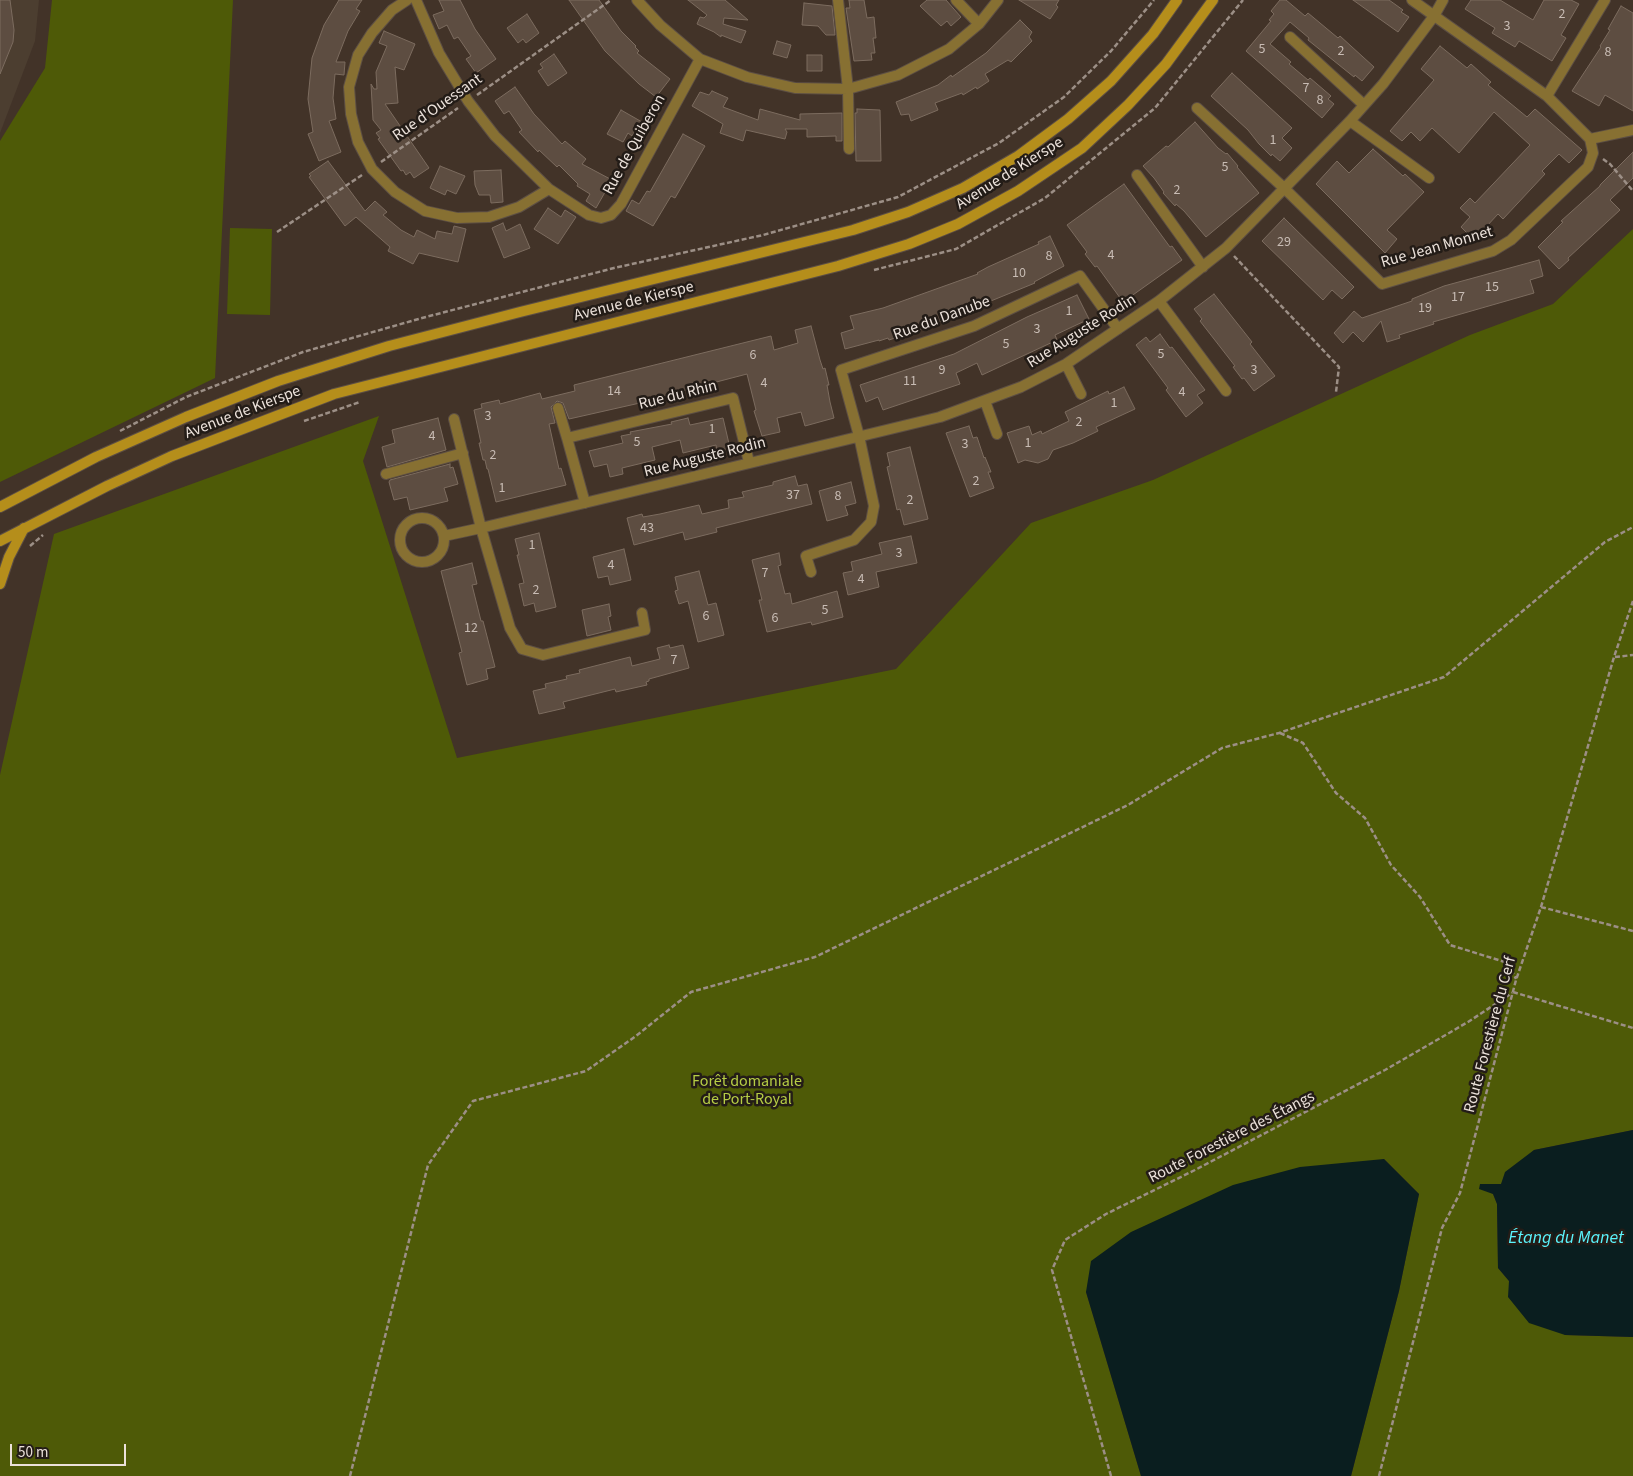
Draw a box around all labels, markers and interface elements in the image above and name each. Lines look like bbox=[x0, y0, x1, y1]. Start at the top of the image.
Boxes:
house number: 2 bbox=[1559, 7, 1565, 23]
house number: 3 bbox=[1504, 19, 1510, 35]
house number: 5 bbox=[1259, 42, 1265, 58]
house number: 2 bbox=[1338, 44, 1344, 60]
house number: 8 bbox=[1605, 45, 1611, 61]
street label: Rue d'Ouessant bbox=[390, 70, 486, 146]
house number: 7 bbox=[1303, 81, 1309, 97]
street label: Rue de Quiberon bbox=[599, 91, 671, 199]
house number: 8 bbox=[1317, 93, 1323, 109]
street label: Avenue de Kierspe bbox=[953, 133, 1067, 215]
house number: 1 bbox=[1270, 133, 1276, 149]
house number: 5 bbox=[1222, 160, 1228, 176]
house number: 2 bbox=[1174, 183, 1180, 199]
street label: Rue Jean Monnet bbox=[1379, 223, 1495, 273]
house number: 29 bbox=[1277, 235, 1291, 251]
house number: 4 bbox=[1108, 248, 1114, 264]
house number: 8 bbox=[1046, 249, 1052, 265]
house number: 10 bbox=[1012, 266, 1026, 282]
street label: Avenue de Kierspe bbox=[572, 278, 696, 326]
house number: 15 bbox=[1485, 280, 1499, 296]
house number: 17 bbox=[1451, 290, 1465, 306]
street label: Rue Auguste Rodin bbox=[1024, 291, 1140, 373]
street label: Rue du Danube bbox=[891, 293, 993, 345]
house number: 19 bbox=[1418, 301, 1432, 317]
house number: 1 bbox=[1066, 304, 1072, 320]
house number: 3 bbox=[1034, 322, 1040, 338]
house number: 5 bbox=[1003, 337, 1009, 353]
house number: 5 bbox=[1158, 347, 1164, 363]
house number: 6 bbox=[750, 348, 756, 364]
house number: 9 bbox=[939, 363, 945, 379]
house number: 3 bbox=[1251, 363, 1257, 379]
house number: 11 bbox=[903, 374, 917, 390]
house number: 4 bbox=[761, 376, 767, 392]
street label: Rue du Rhin bbox=[637, 377, 719, 415]
street label: Avenue de Kierspe bbox=[182, 382, 304, 444]
house number: 14 bbox=[607, 384, 621, 400]
house number: 4 bbox=[1179, 385, 1185, 401]
house number: 1 bbox=[1111, 396, 1117, 412]
house number: 3 bbox=[485, 409, 491, 425]
house number: 2 bbox=[1076, 415, 1082, 431]
house number: 1 bbox=[709, 422, 715, 438]
house number: 4 bbox=[429, 429, 435, 445]
street label: Rue Auguste Rodin bbox=[642, 434, 768, 482]
house number: 5 bbox=[634, 435, 640, 451]
house number: 1 bbox=[1025, 436, 1031, 452]
house number: 3 bbox=[962, 437, 968, 453]
house number: 2 bbox=[490, 448, 496, 464]
house number: 2 bbox=[973, 474, 979, 490]
house number: 1 bbox=[499, 481, 505, 497]
house number: 37 bbox=[786, 488, 800, 504]
house number: 8 bbox=[835, 489, 841, 505]
house number: 2 bbox=[907, 493, 913, 509]
house number: 43 bbox=[640, 521, 654, 537]
house number: 1 bbox=[529, 538, 535, 554]
house number: 3 bbox=[896, 546, 902, 562]
house number: 4 bbox=[608, 558, 614, 574]
house number: 7 bbox=[762, 566, 768, 582]
house number: 4 bbox=[858, 572, 864, 588]
house number: 2 bbox=[533, 583, 539, 599]
house number: 5 bbox=[822, 603, 828, 619]
house number: 6 bbox=[703, 609, 709, 625]
house number: 6 bbox=[772, 611, 778, 627]
house number: 12 bbox=[464, 621, 478, 637]
house number: 7 bbox=[671, 653, 677, 669]
street label: Route Forestière du Cerf bbox=[1461, 955, 1521, 1115]
park label: Forêt domaniale de Port-Royal bbox=[692, 1072, 802, 1110]
street label: Route Forestière des Étangs bbox=[1146, 1088, 1318, 1188]
water label: Étang du Manet bbox=[1508, 1228, 1624, 1250]
scale bar bbox=[12, 1434, 129, 1466]
text: 50 m bbox=[18, 1442, 48, 1463]

